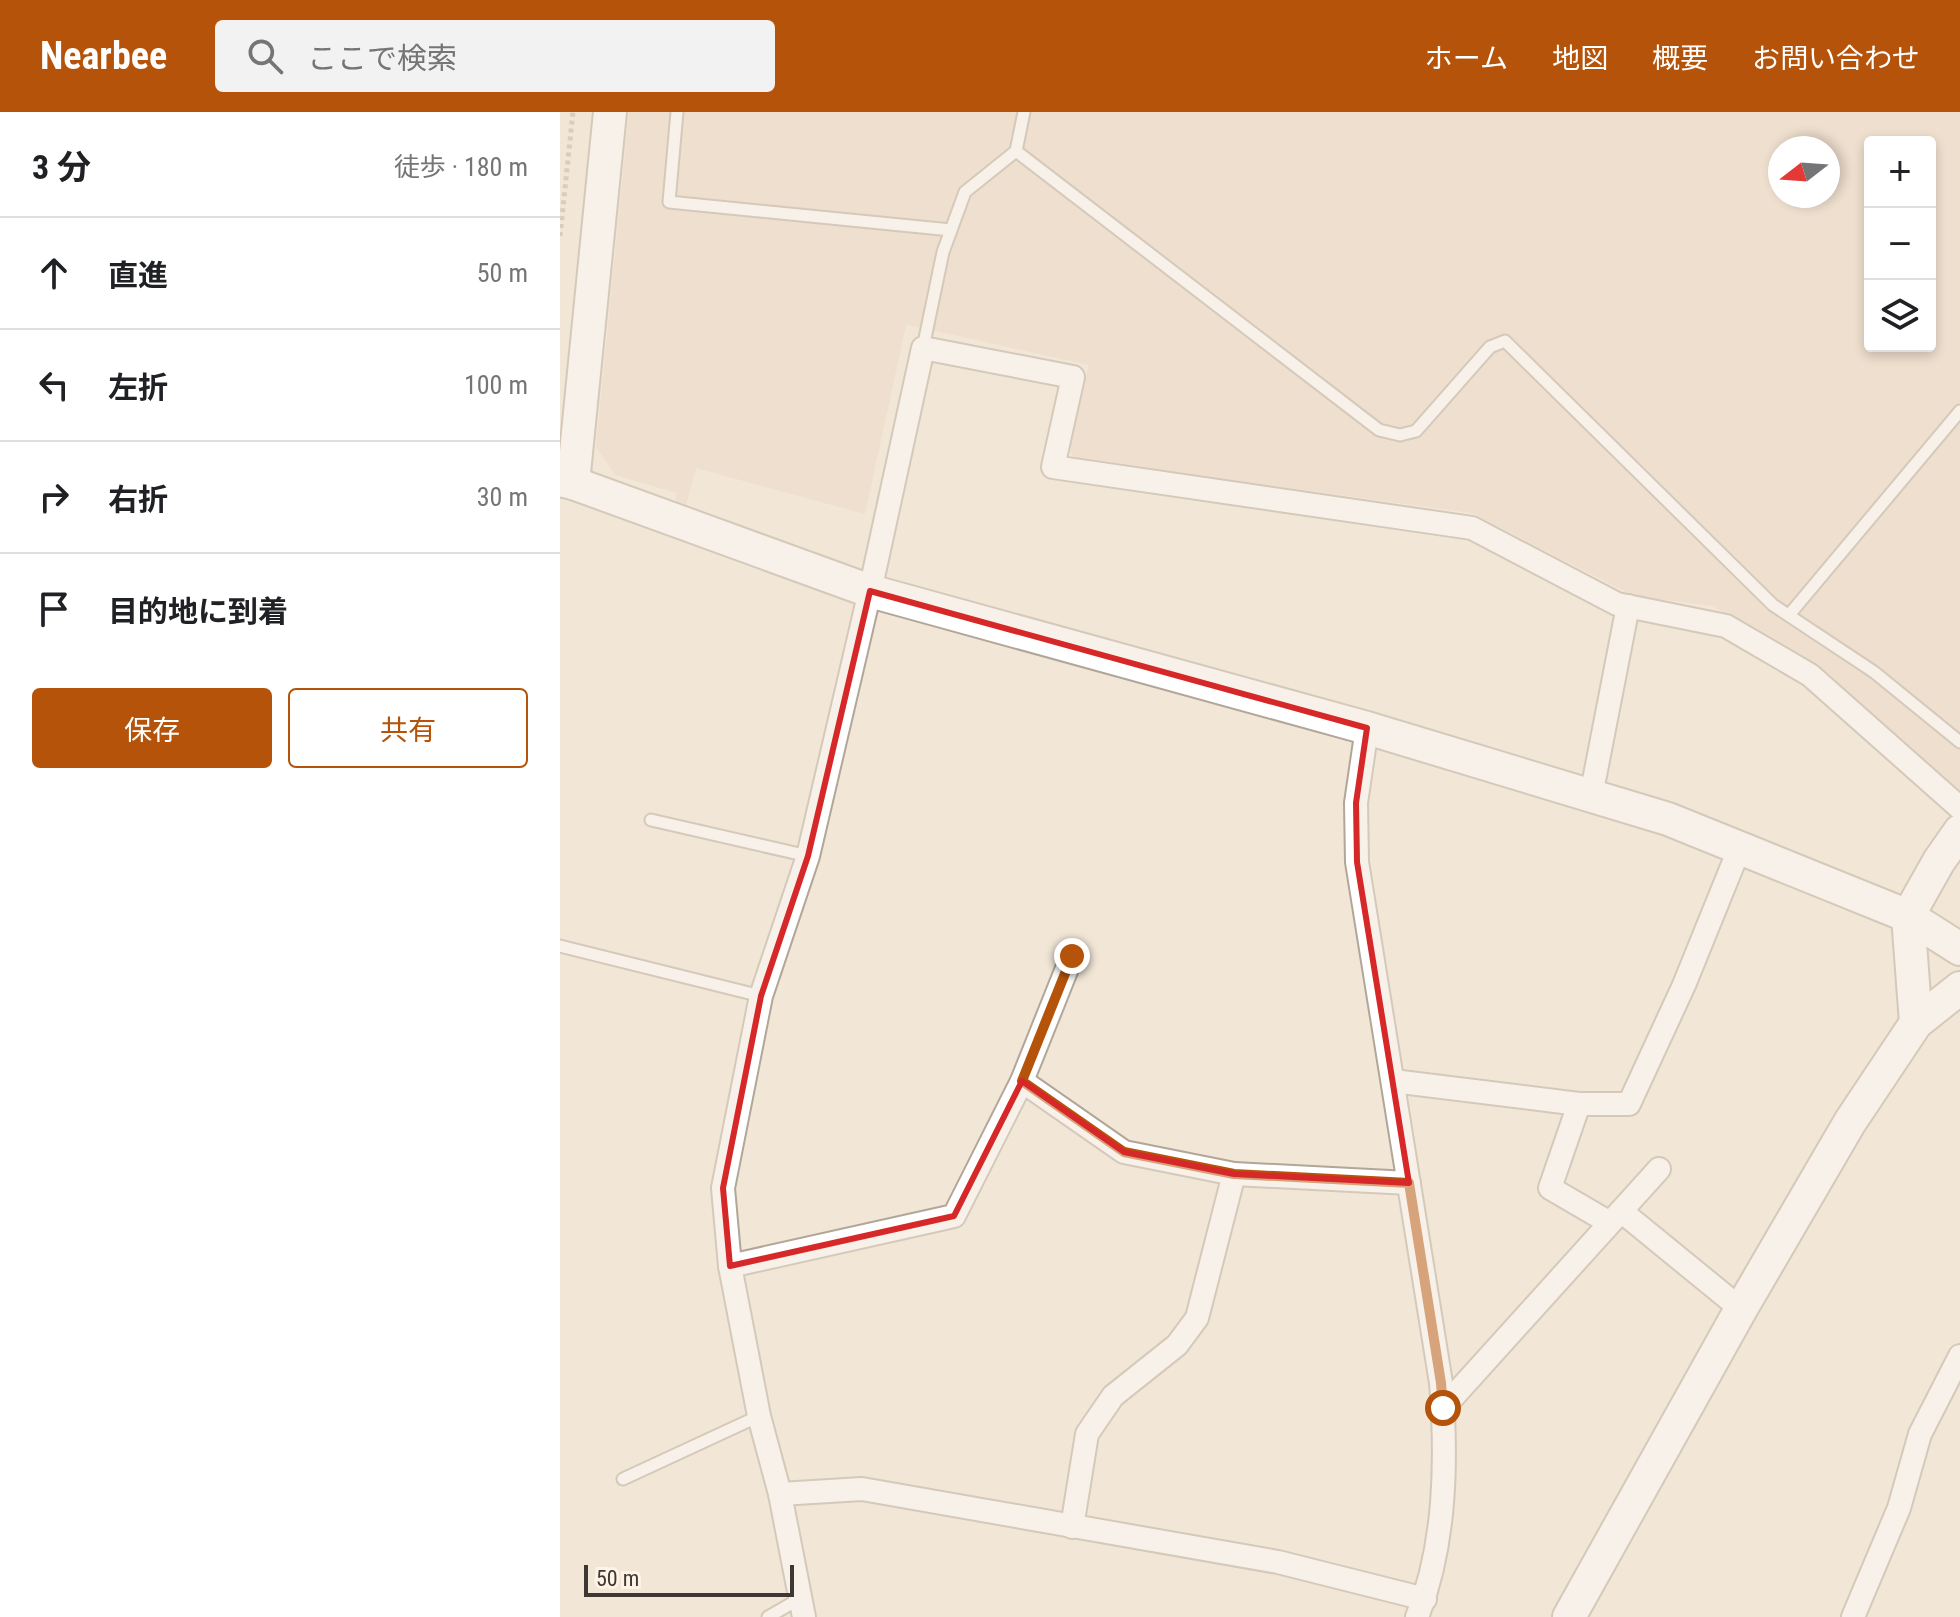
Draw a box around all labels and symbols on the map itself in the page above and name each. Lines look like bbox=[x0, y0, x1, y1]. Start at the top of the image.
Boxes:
north arrow bbox=[1768, 136, 1840, 208]
route end bbox=[1054, 938, 1090, 974]
route start bbox=[1425, 1390, 1461, 1426]
scale bar bbox=[584, 1561, 794, 1597]

